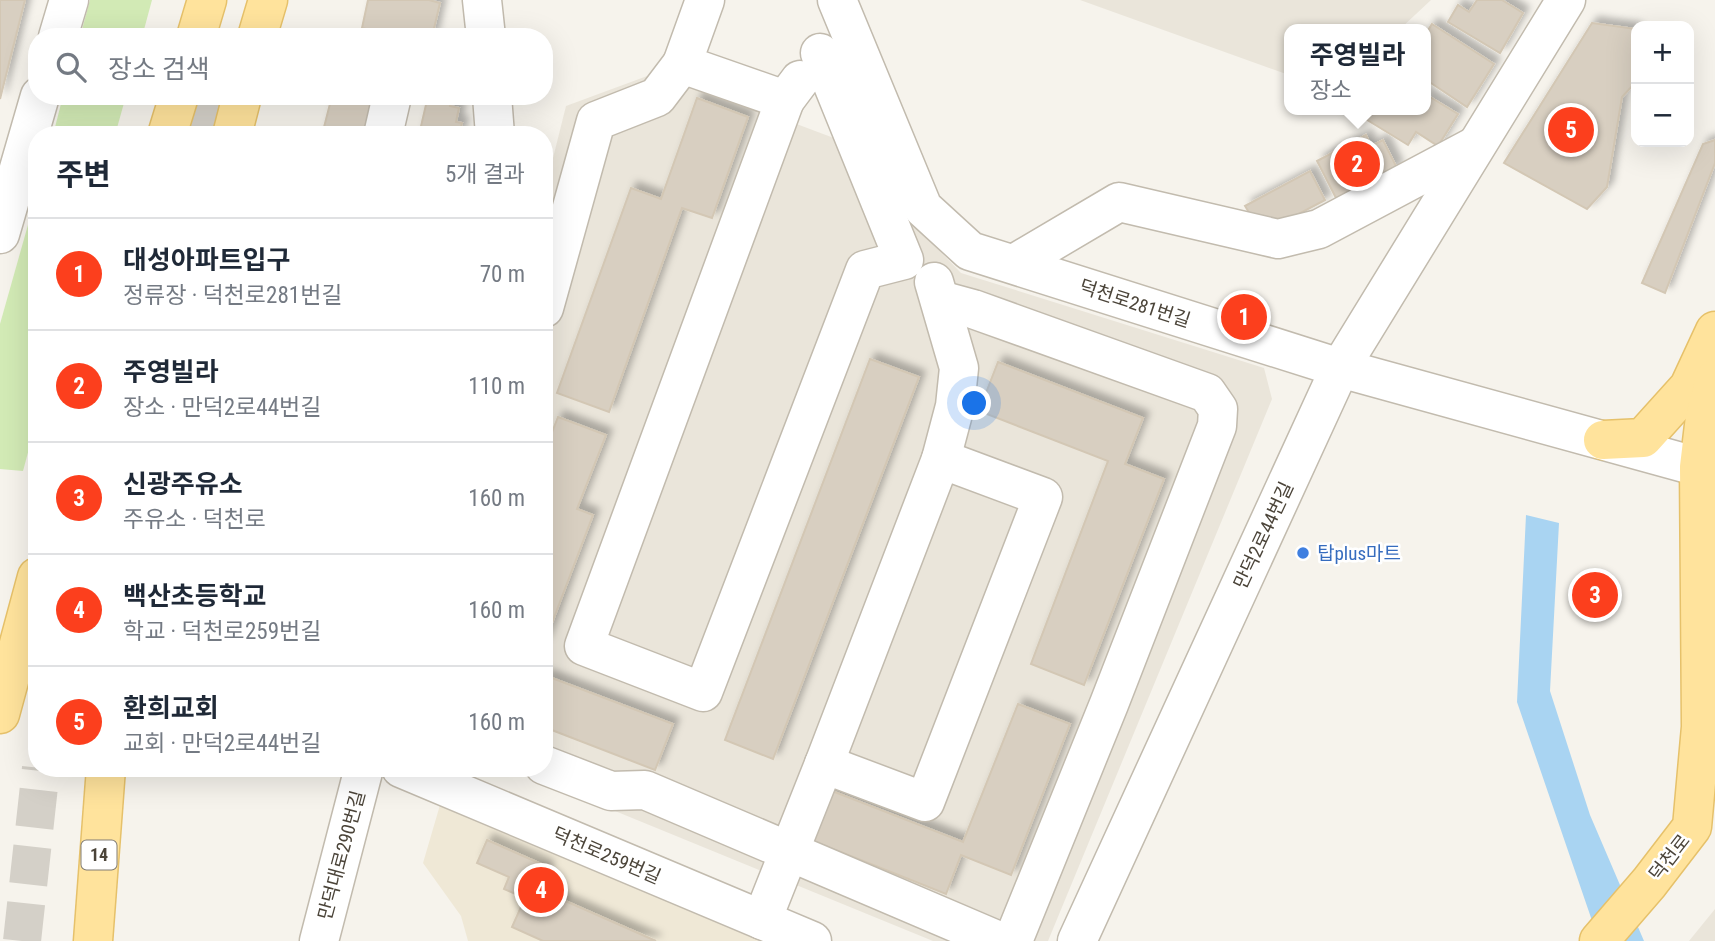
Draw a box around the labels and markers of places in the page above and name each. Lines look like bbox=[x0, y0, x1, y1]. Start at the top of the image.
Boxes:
pin: 5 bbox=[1548, 104, 1594, 156]
pin: 2 bbox=[1334, 138, 1380, 190]
pin: 1 bbox=[1221, 291, 1267, 343]
place label: 탑plus마트 bbox=[1317, 542, 1401, 565]
marker: 탑plus마트 bbox=[1295, 545, 1311, 561]
pin: 3 bbox=[1572, 569, 1618, 621]
pin: 4 bbox=[518, 864, 564, 916]

